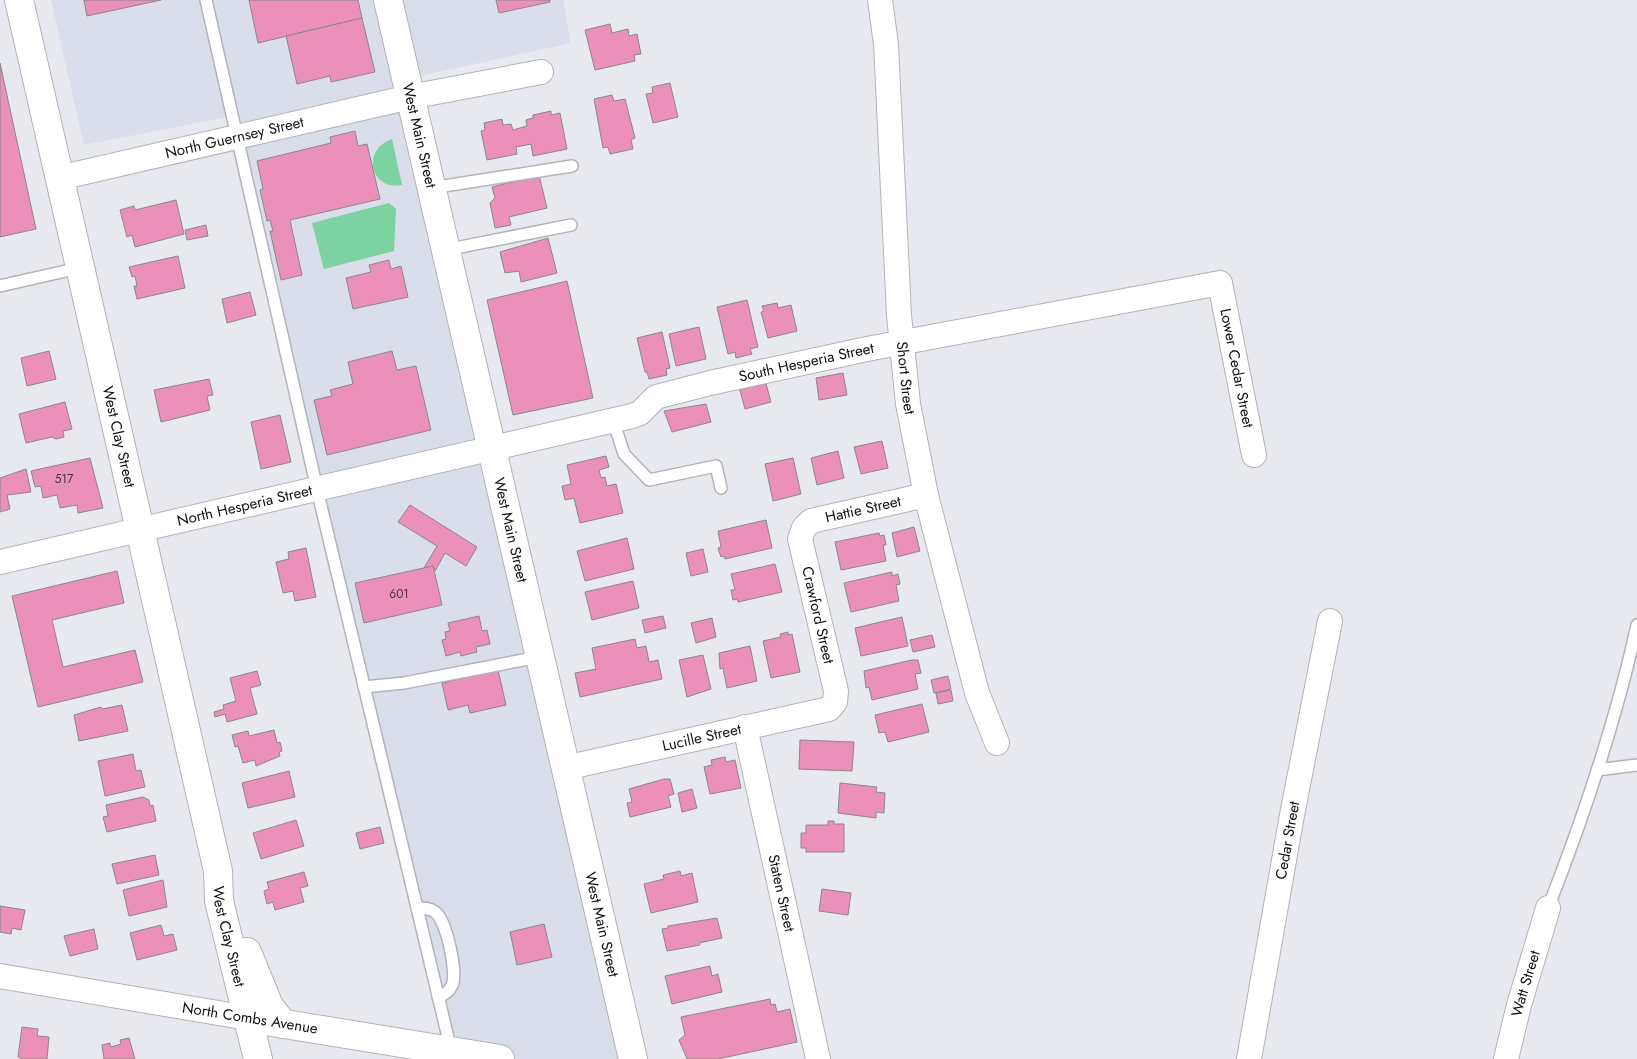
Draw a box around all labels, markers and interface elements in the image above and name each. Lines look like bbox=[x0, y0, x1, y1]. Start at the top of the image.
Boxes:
street label: West Main Street bbox=[397, 81, 442, 190]
street label: North Guernsey Street bbox=[163, 111, 306, 164]
street label: Lower Cedar Street bbox=[1214, 306, 1259, 430]
street label: South Hesperia Street bbox=[737, 337, 876, 388]
street label: Short Street bbox=[891, 340, 921, 417]
street label: West Clay Street bbox=[97, 384, 141, 490]
house number: 517 bbox=[55, 470, 74, 488]
street label: West Main Street bbox=[488, 475, 533, 585]
street label: North Hesperia Street bbox=[175, 479, 315, 532]
street label: Hattie Street bbox=[823, 490, 904, 528]
street label: Crawford Street bbox=[796, 564, 840, 666]
house number: 601 bbox=[389, 585, 409, 603]
street label: Lucille Street bbox=[660, 718, 744, 757]
street label: Cedar Street bbox=[1270, 799, 1306, 881]
street label: Staten Street bbox=[762, 852, 801, 934]
street label: West Main Street bbox=[579, 870, 625, 980]
street label: West Clay Street bbox=[208, 885, 251, 990]
street label: Watt Street bbox=[1506, 947, 1546, 1019]
street label: North Combs Avenue bbox=[181, 996, 320, 1040]

